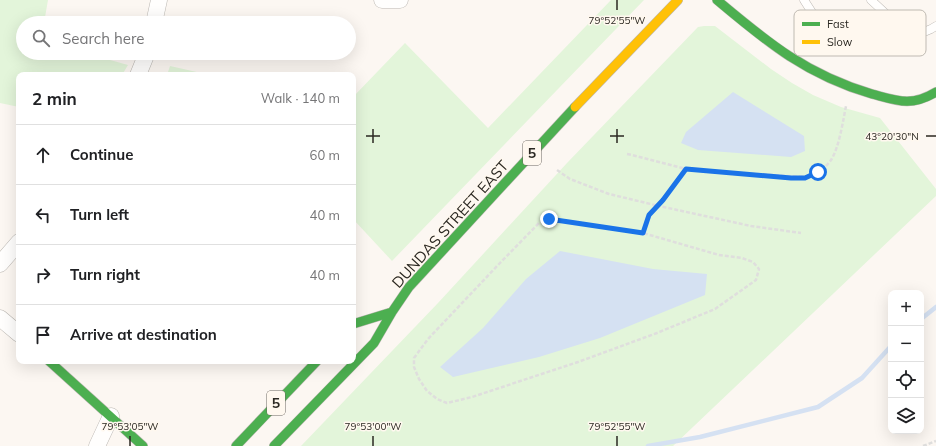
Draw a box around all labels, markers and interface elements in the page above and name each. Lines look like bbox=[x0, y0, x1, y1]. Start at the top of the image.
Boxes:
legend bbox=[794, 10, 926, 56]
text: 79°52'55"W bbox=[589, 14, 645, 27]
search box bbox=[16, 16, 356, 60]
text: Fast bbox=[827, 17, 849, 31]
icon: search bbox=[30, 27, 52, 49]
text: Search here bbox=[62, 29, 144, 48]
text: Slow bbox=[827, 35, 853, 49]
text: 2 min bbox=[32, 88, 77, 109]
text: Walk · 140 m bbox=[261, 90, 340, 106]
text: 43°20'30"N bbox=[865, 130, 919, 143]
road number: 5 bbox=[523, 141, 541, 165]
icon: ahead bbox=[32, 144, 54, 166]
text: Continue bbox=[70, 145, 133, 164]
text: 60 m bbox=[310, 147, 340, 163]
street label: DUNDAS STREET EAST bbox=[388, 156, 512, 292]
route start bbox=[809, 163, 827, 181]
icon: left bbox=[32, 204, 54, 226]
text: Turn left bbox=[70, 205, 129, 224]
text: 40 m bbox=[310, 207, 340, 223]
route end bbox=[540, 210, 558, 228]
icon: right bbox=[32, 264, 54, 286]
text: Turn right bbox=[70, 265, 140, 284]
text: 40 m bbox=[310, 267, 340, 283]
map controls bbox=[888, 290, 924, 434]
button: + bbox=[888, 290, 924, 326]
icon: arrive bbox=[32, 324, 54, 346]
text: Arrive at destination bbox=[70, 325, 217, 344]
button: − bbox=[888, 326, 924, 362]
button: locate bbox=[888, 362, 924, 398]
road number: 5 bbox=[267, 391, 285, 415]
button: layers bbox=[888, 398, 924, 434]
text: 79°53'05"W bbox=[102, 420, 158, 433]
text: 79°53'00"W bbox=[345, 420, 401, 433]
text: 79°52'55"W bbox=[589, 420, 645, 433]

